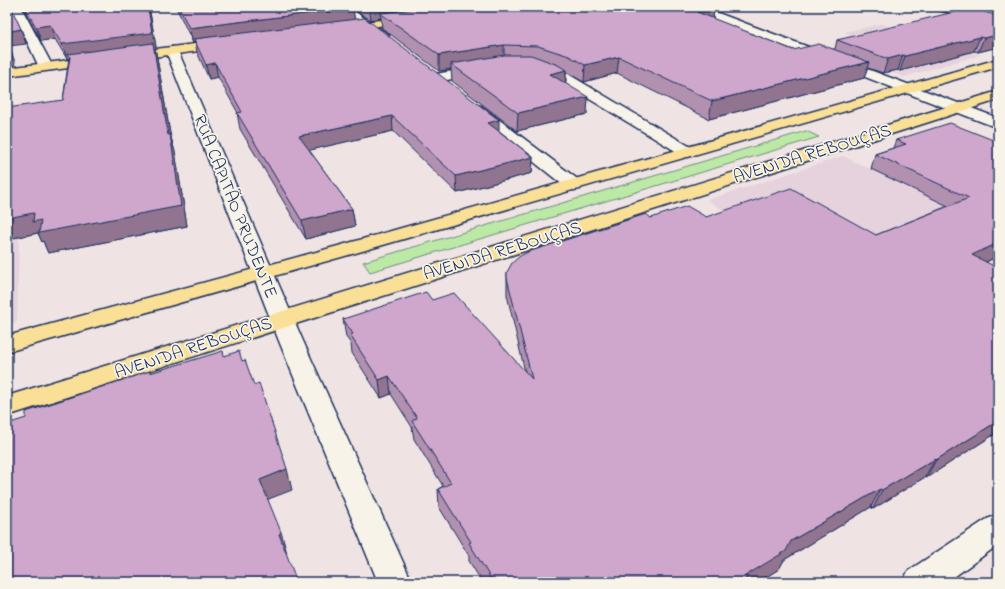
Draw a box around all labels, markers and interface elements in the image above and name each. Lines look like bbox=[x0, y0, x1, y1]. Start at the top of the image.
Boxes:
street label: RUA CAPITÃO PRUDENTE bbox=[185, 111, 283, 303]
street label: AVENIDA REBOUÇAS bbox=[730, 118, 895, 191]
street label: AVENIDA REBOUÇAS bbox=[420, 215, 585, 288]
street label: AVENIDA REBOUÇAS bbox=[111, 311, 276, 387]

